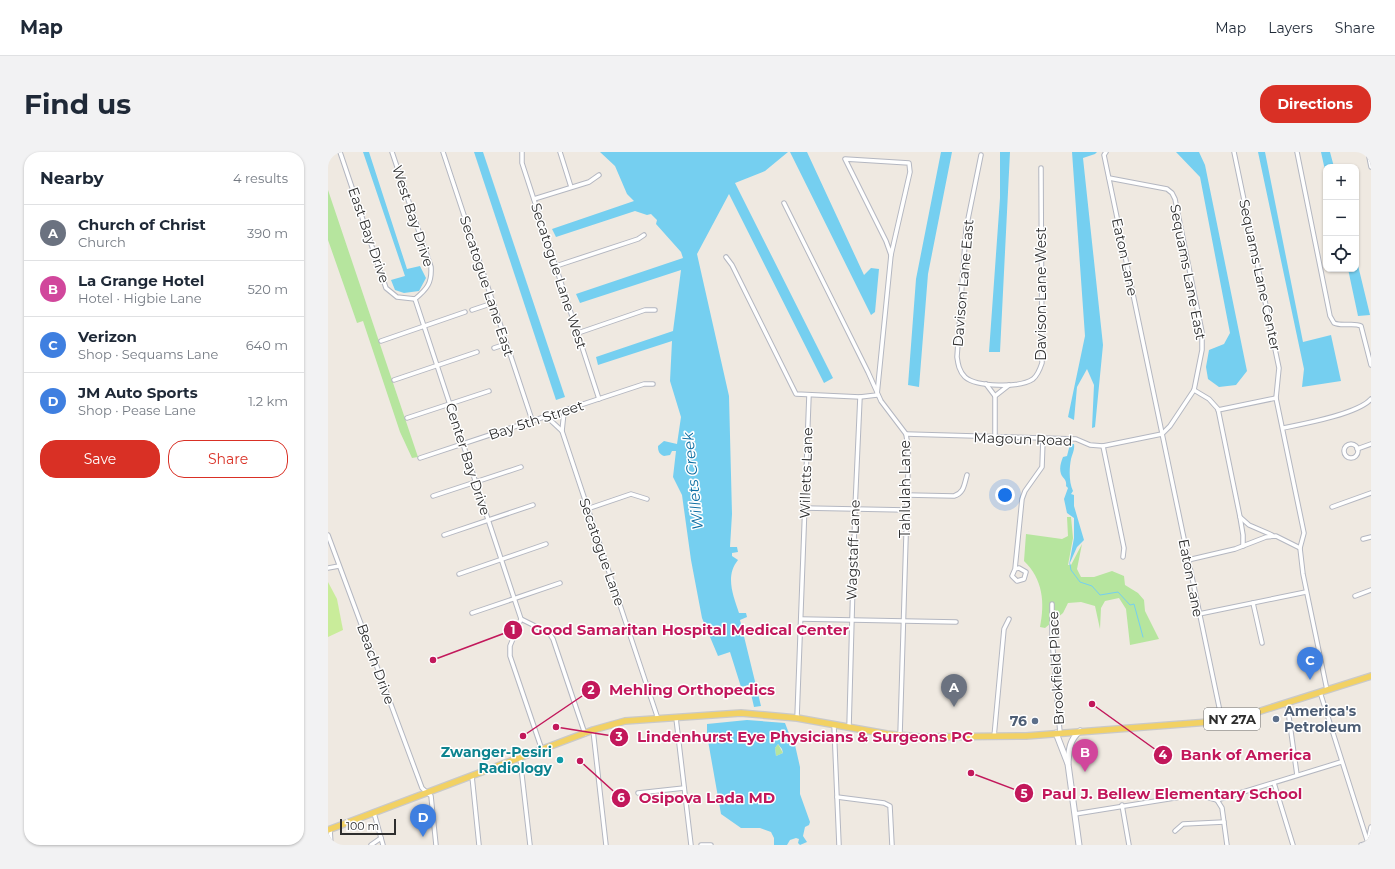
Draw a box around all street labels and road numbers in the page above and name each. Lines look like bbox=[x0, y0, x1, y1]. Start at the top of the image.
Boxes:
street label: West Bay Drive bbox=[388, 163, 438, 269]
street label: East Bay Drive bbox=[344, 185, 394, 285]
street label: Sequams Lane Center bbox=[1235, 197, 1285, 353]
street label: Secatogue Lane West bbox=[527, 201, 591, 352]
street label: Sequams Lane East bbox=[1166, 203, 1210, 342]
street label: Secatogue Lane East bbox=[456, 213, 518, 359]
street label: Eaton Lane bbox=[1108, 216, 1142, 298]
street label: Davison Lane East bbox=[948, 218, 978, 348]
street label: Davison Lane West bbox=[1032, 227, 1050, 361]
street label: Bay 5th Street bbox=[486, 396, 586, 444]
street label: Center Bay Drive bbox=[441, 401, 495, 517]
street label: Willetts Lane bbox=[795, 427, 817, 519]
street label: Magoun Road bbox=[973, 428, 1073, 450]
street label: Tahlulah Lane bbox=[896, 440, 914, 538]
street label: Secatogue Lane bbox=[575, 496, 629, 608]
street label: Wagstaff Lane bbox=[842, 499, 864, 601]
street label: Eaton Lane bbox=[1175, 537, 1207, 619]
street label: Brookfield Place bbox=[1044, 611, 1068, 725]
street label: Beach Drive bbox=[353, 621, 399, 707]
road number: NY 27A bbox=[1204, 708, 1260, 730]

